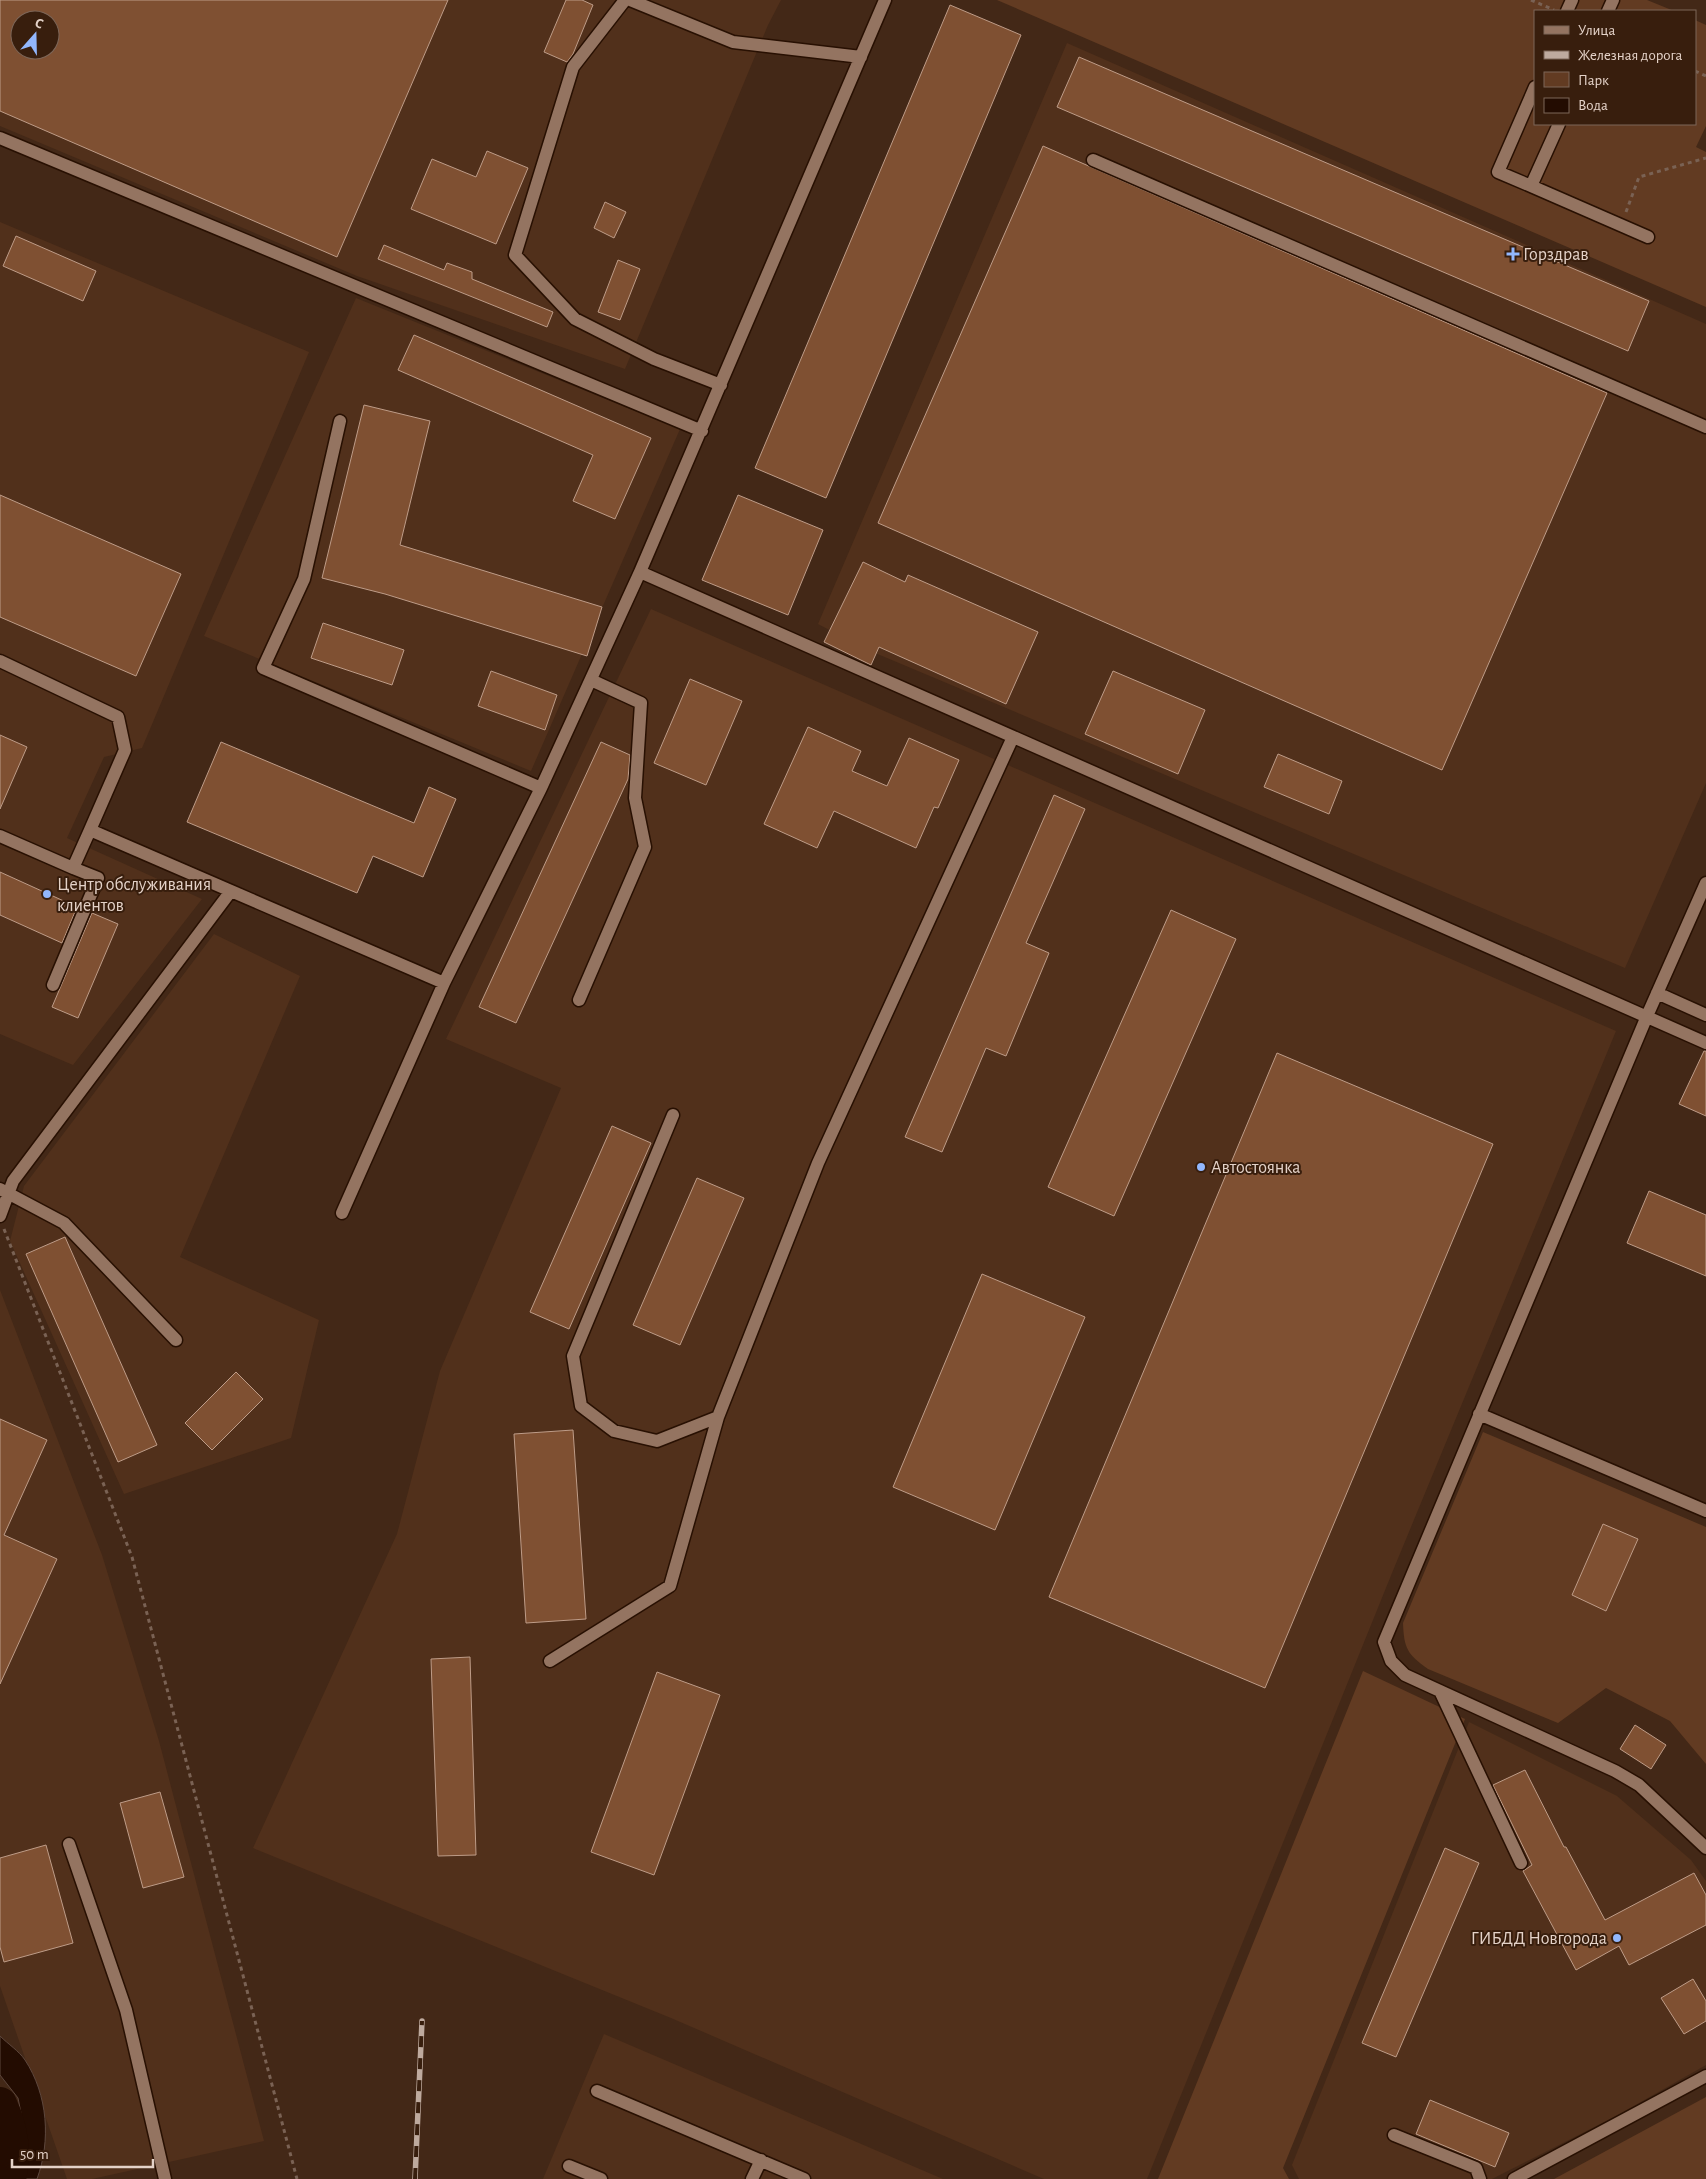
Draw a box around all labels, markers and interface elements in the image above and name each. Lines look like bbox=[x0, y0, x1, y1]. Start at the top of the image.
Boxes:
north arrow bbox=[10, 10, 60, 60]
legend bbox=[1534, 10, 1696, 125]
text: С bbox=[33, 16, 45, 32]
text: Улица bbox=[1578, 23, 1615, 38]
text: Железная дорога bbox=[1578, 48, 1683, 63]
text: Парк bbox=[1578, 73, 1609, 88]
text: Вода bbox=[1578, 98, 1608, 113]
place label: Горздрав bbox=[1523, 246, 1589, 264]
marker: Горздрав bbox=[1507, 248, 1519, 260]
place label: Центр обслуживания клиентов bbox=[57, 875, 211, 915]
marker: Центр обслуживания клиентов bbox=[41, 888, 53, 900]
place label: Автостоянка bbox=[1211, 1159, 1300, 1177]
marker: Автостоянка bbox=[1195, 1161, 1207, 1173]
place label: ГИБДД Новгорода bbox=[1471, 1930, 1607, 1948]
marker: ГИБДД Новгорода bbox=[1611, 1932, 1623, 1944]
scale bar bbox=[12, 2136, 154, 2168]
text: 50 m bbox=[20, 2147, 49, 2162]

